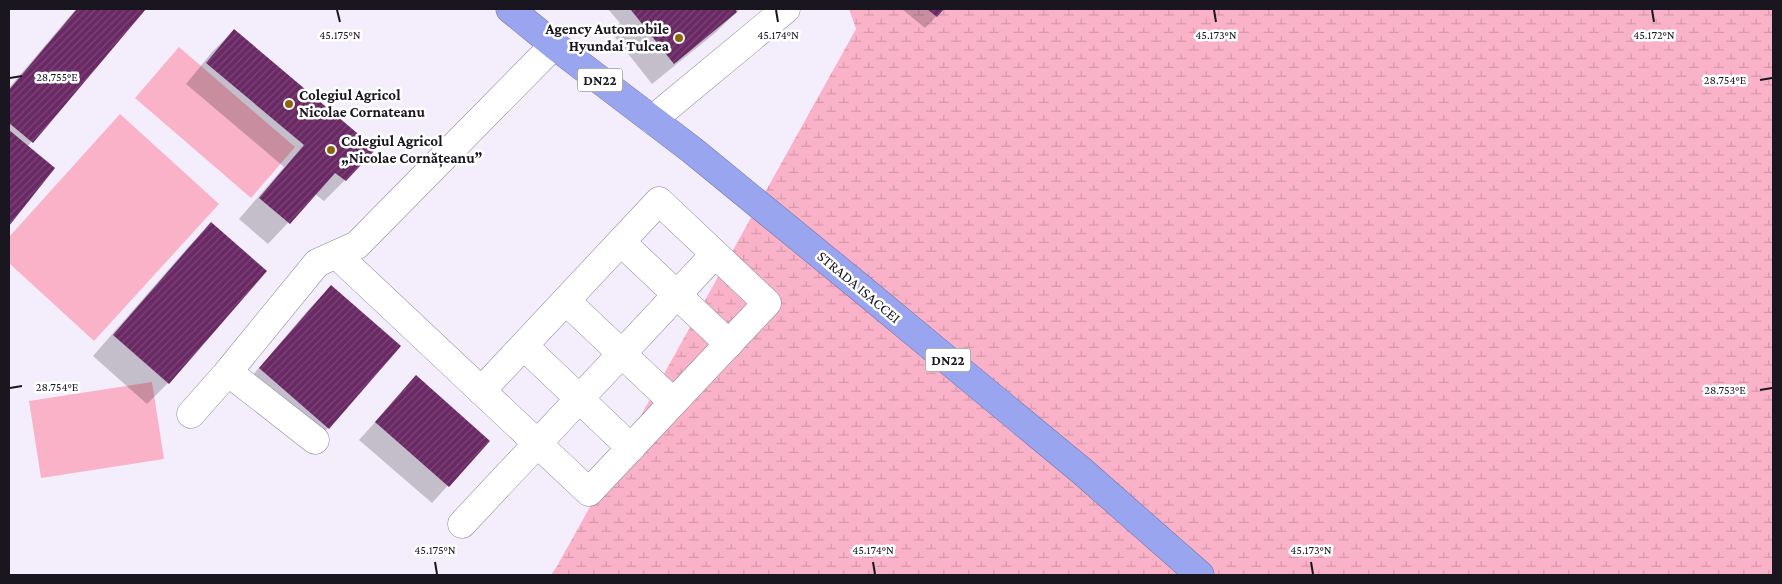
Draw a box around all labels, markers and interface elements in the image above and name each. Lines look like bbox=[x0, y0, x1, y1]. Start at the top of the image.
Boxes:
place label: Agency Automobile Hyundai Tulcea bbox=[544, 21, 670, 54]
text: 45.175°N bbox=[319, 28, 361, 42]
text: 45.174°N bbox=[757, 28, 799, 42]
text: 45.173°N bbox=[1195, 28, 1237, 42]
text: 45.172°N bbox=[1633, 28, 1675, 42]
marker: Agency Automobile Hyundai Tulcea bbox=[673, 32, 685, 44]
road number: DN22 bbox=[578, 68, 622, 92]
text: 28.755°E bbox=[36, 70, 78, 84]
text: 28.754°E bbox=[1704, 73, 1747, 87]
place label: Colegiul Agricol Nicolae Cornateanu bbox=[299, 87, 425, 120]
marker: Colegiul Agricol Nicolae Cornateanu bbox=[283, 98, 295, 110]
place label: Colegiul Agricol „Nicolae Cornățeanu” bbox=[341, 133, 483, 168]
marker: Colegiul Agricol „Nicolae Cornățeanu” bbox=[325, 144, 337, 156]
street label: STRADA ISACCEI bbox=[814, 248, 904, 326]
road number: DN22 bbox=[926, 348, 970, 372]
text: 28.754°E bbox=[36, 380, 79, 394]
text: 28.753°E bbox=[1704, 383, 1746, 397]
text: 45.175°N bbox=[414, 543, 456, 557]
text: 45.174°N bbox=[852, 543, 894, 557]
text: 45.173°N bbox=[1290, 543, 1332, 557]

